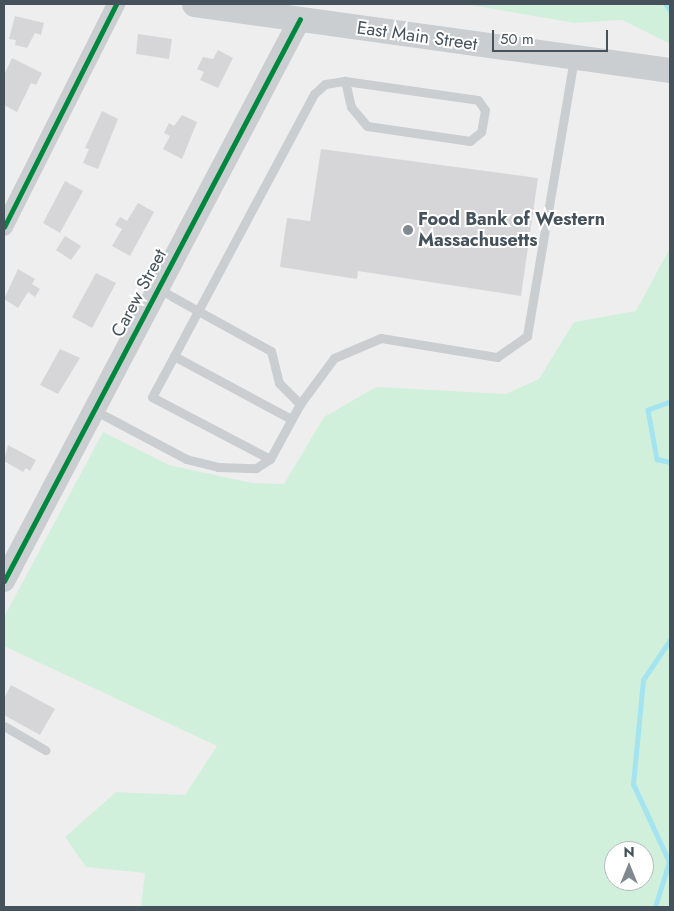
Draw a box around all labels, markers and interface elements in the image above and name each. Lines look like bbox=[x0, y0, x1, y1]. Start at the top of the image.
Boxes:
street label: East Main Street bbox=[355, 17, 479, 55]
scale bar bbox=[494, 20, 610, 52]
text: 50 m bbox=[500, 28, 534, 50]
place label: Food Bank of Western Massachusetts bbox=[418, 209, 605, 252]
marker: Food Bank of Western Massachusetts bbox=[402, 224, 414, 236]
street label: Carew Street bbox=[107, 245, 171, 341]
north arrow bbox=[604, 841, 654, 891]
text: N bbox=[623, 842, 635, 862]

